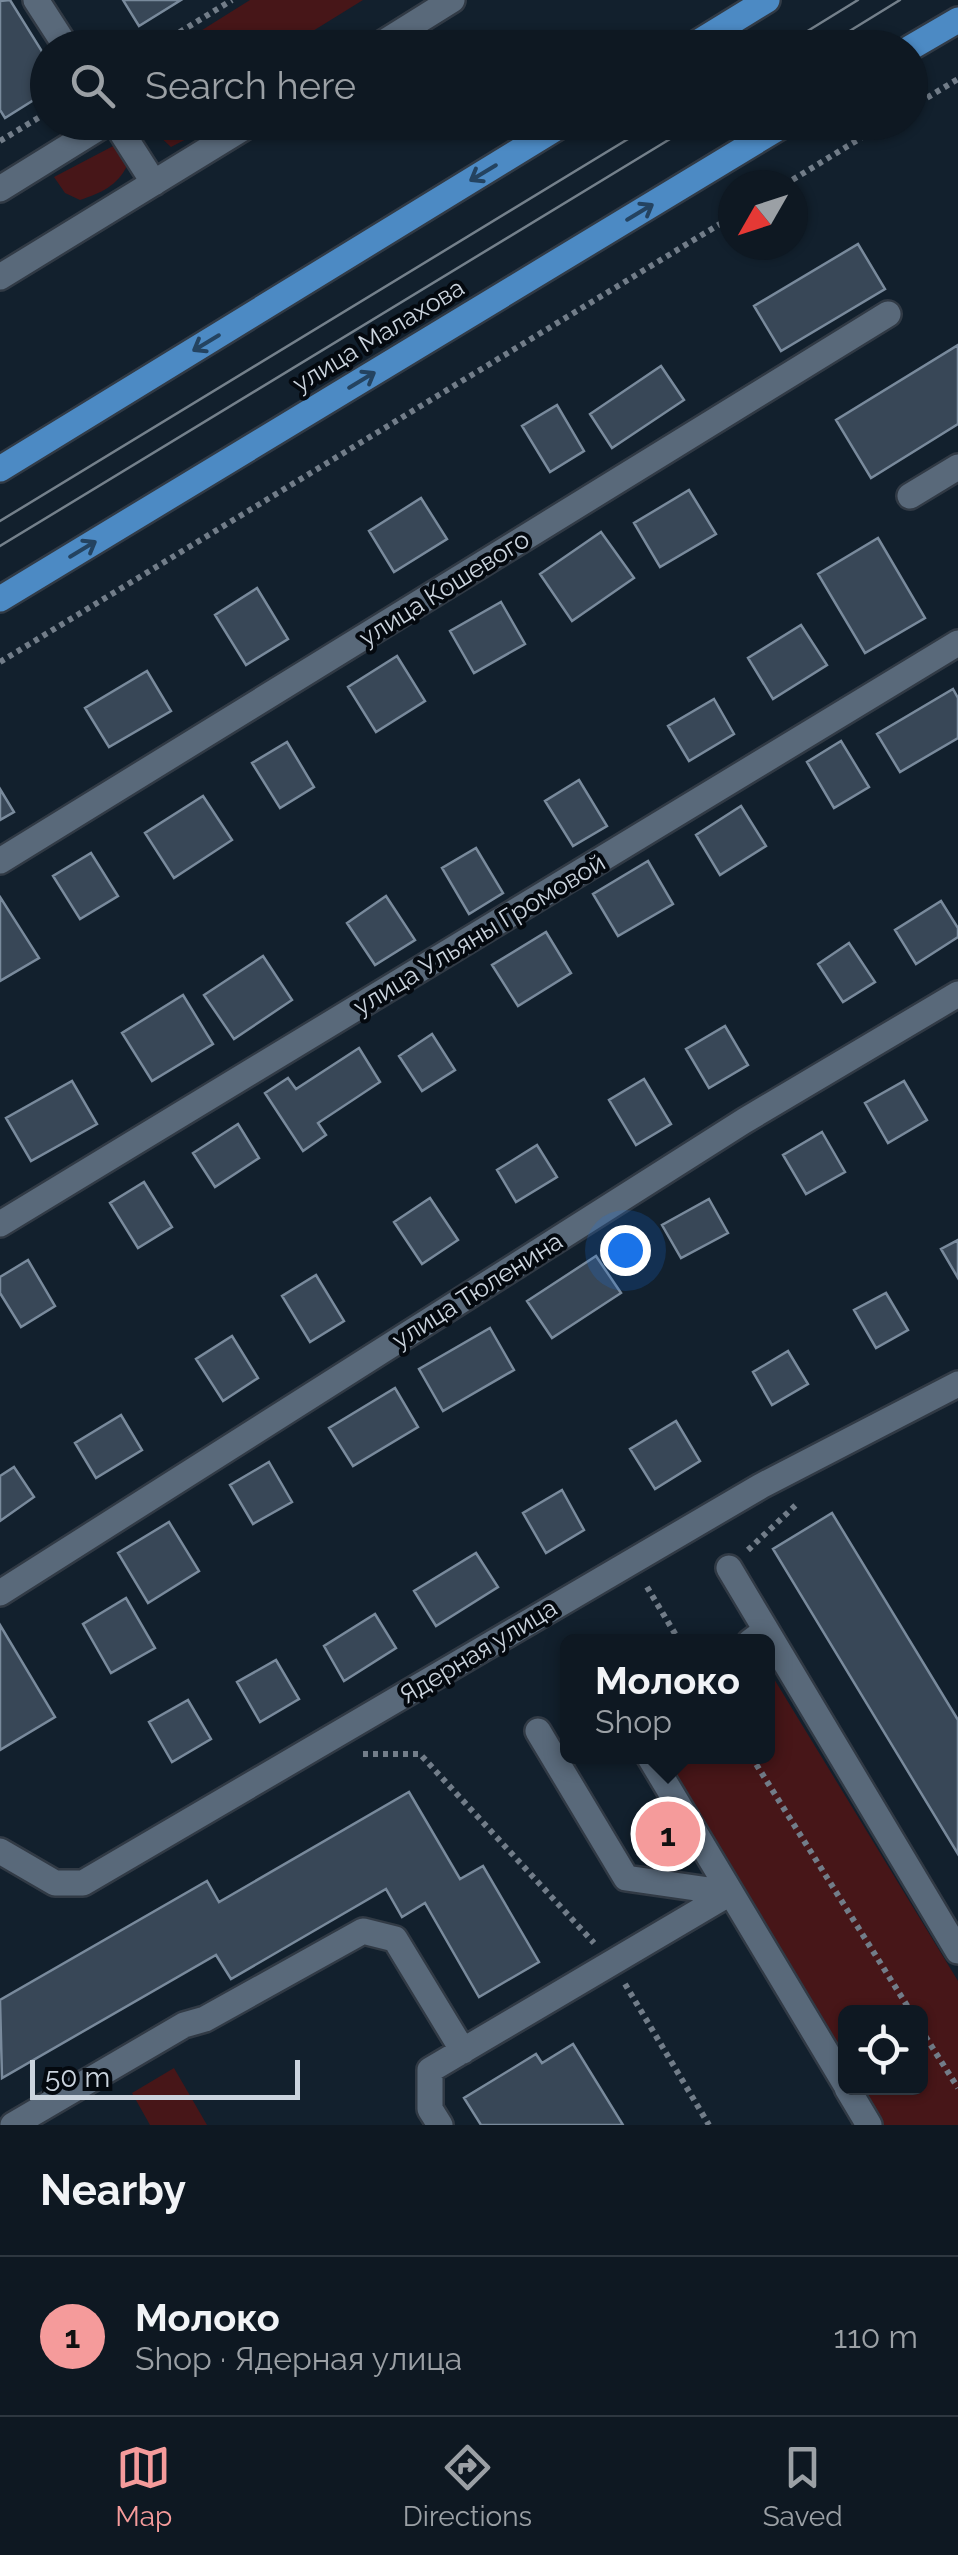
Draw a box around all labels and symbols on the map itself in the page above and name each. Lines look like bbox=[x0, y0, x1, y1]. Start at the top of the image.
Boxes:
one-way arrow bbox=[469, 163, 498, 183]
north arrow bbox=[718, 170, 808, 260]
one-way arrow bbox=[625, 202, 654, 222]
street label: улица Малахова bbox=[287, 272, 469, 398]
one-way arrow bbox=[192, 333, 221, 353]
one-way arrow bbox=[347, 370, 375, 390]
street label: улица Кошевого bbox=[353, 524, 535, 652]
one-way arrow bbox=[68, 539, 97, 559]
street label: улица Ульяны Громовой bbox=[348, 847, 610, 1021]
your location bbox=[600, 1225, 651, 1276]
street label: улица Тюленина bbox=[386, 1226, 568, 1354]
street label: Ядерная улица bbox=[394, 1592, 562, 1710]
pin: 1 bbox=[636, 1796, 700, 1872]
scale bar bbox=[30, 2055, 300, 2100]

